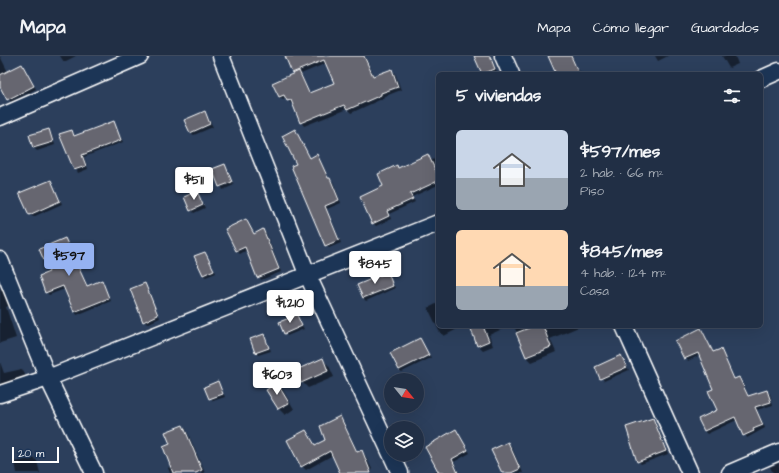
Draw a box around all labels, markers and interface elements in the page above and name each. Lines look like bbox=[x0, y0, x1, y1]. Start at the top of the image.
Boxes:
text: Mapa bbox=[20, 14, 66, 41]
text: Mapa bbox=[537, 18, 571, 38]
text: Cómo llegar bbox=[593, 18, 669, 38]
text: Guardados bbox=[691, 18, 759, 38]
text: 5 viviendas bbox=[456, 84, 541, 108]
icon: filters bbox=[721, 85, 743, 107]
text: $597/mes bbox=[580, 140, 660, 164]
icon: home bbox=[488, 146, 536, 194]
text: 2 hab. · 66 m² bbox=[580, 164, 664, 182]
pin: $511 bbox=[170, 167, 218, 201]
text: $511 bbox=[184, 171, 204, 189]
text: Piso bbox=[580, 182, 604, 200]
text: $845/mes bbox=[580, 240, 663, 264]
pin: $597 bbox=[45, 243, 93, 277]
icon: home bbox=[488, 246, 536, 294]
text: $597 bbox=[53, 247, 85, 265]
pin: $845 bbox=[351, 251, 399, 285]
text: $845 bbox=[358, 255, 392, 273]
text: 4 hab. · 124 m² bbox=[580, 264, 667, 282]
text: Casa bbox=[580, 282, 609, 300]
pin: $1,210 bbox=[257, 290, 323, 324]
text: $1,210 bbox=[276, 294, 304, 312]
pin: $603 bbox=[253, 362, 301, 396]
text: $603 bbox=[262, 366, 292, 384]
north arrow bbox=[384, 373, 424, 413]
map controls bbox=[384, 373, 424, 461]
button: layers bbox=[384, 421, 424, 461]
scale bar bbox=[12, 445, 59, 464]
text: 20 m bbox=[18, 446, 44, 461]

